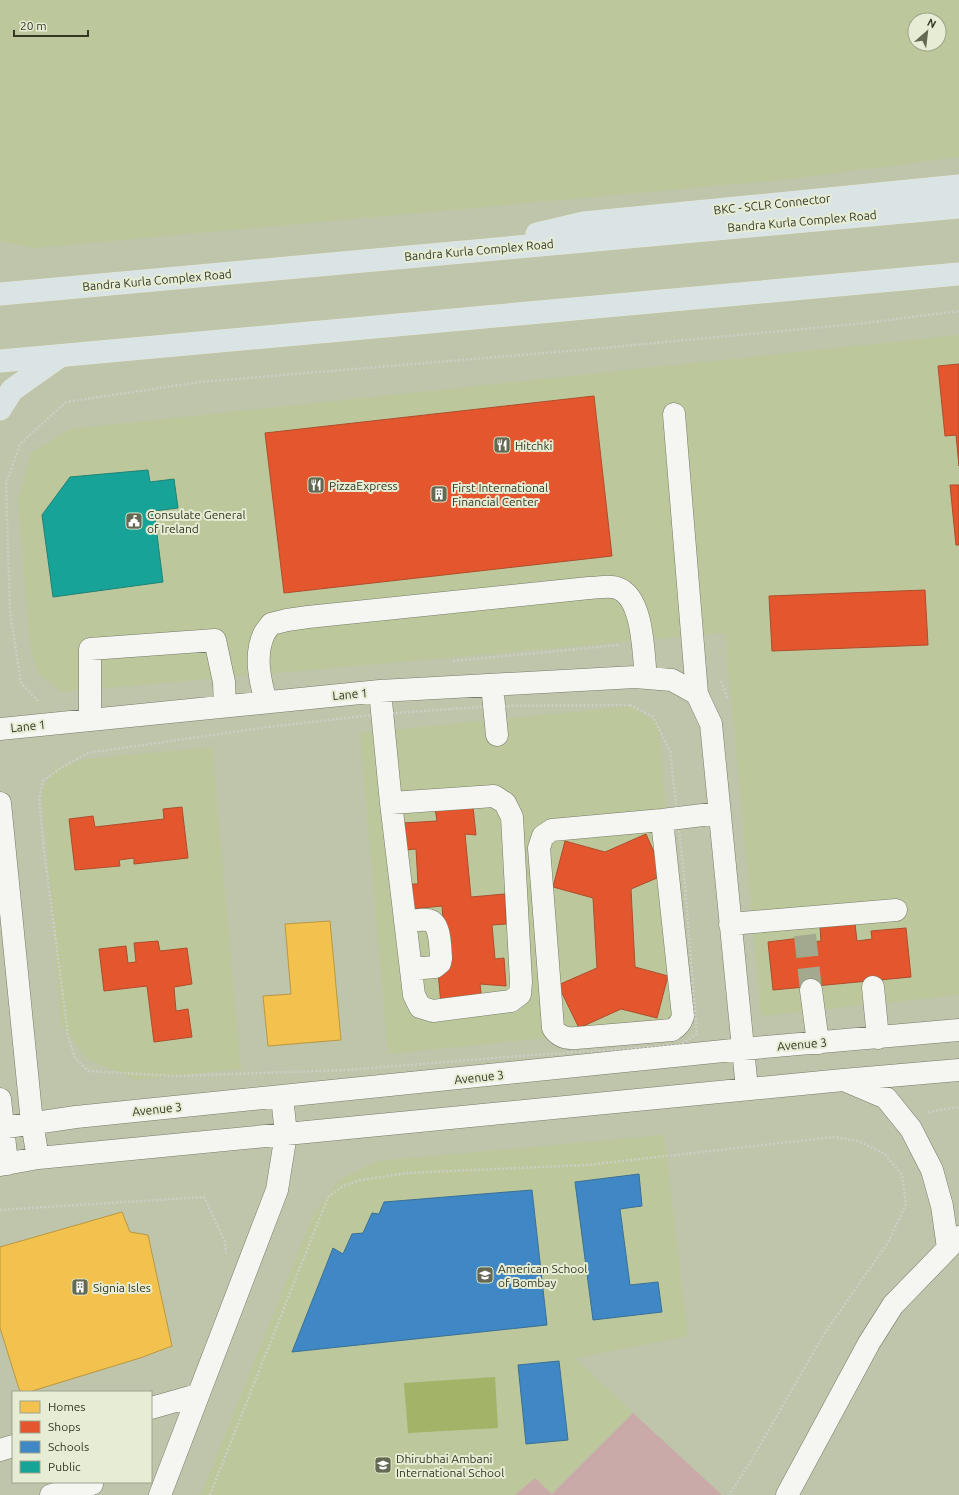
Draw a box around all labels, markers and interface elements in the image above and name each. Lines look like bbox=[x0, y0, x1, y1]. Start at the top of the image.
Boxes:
scale bar bbox=[14, 12, 88, 38]
north arrow bbox=[907, 12, 947, 52]
text: N bbox=[925, 16, 938, 30]
text: 20 m bbox=[20, 19, 47, 32]
street label: BKC - SCLR Connector bbox=[713, 191, 832, 217]
street label: Bandra Kurla Complex Road bbox=[727, 208, 877, 234]
street label: Bandra Kurla Complex Road bbox=[404, 237, 554, 263]
street label: Bandra Kurla Complex Road bbox=[82, 267, 232, 293]
restaurant icon: Hitchki bbox=[492, 435, 512, 455]
place label: Hitchki bbox=[515, 439, 552, 452]
restaurant icon: PizzaExpress bbox=[306, 475, 326, 495]
place label: PizzaExpress bbox=[329, 479, 398, 492]
place label: First International Financial Center bbox=[452, 481, 548, 508]
building icon: First International Financial Center bbox=[429, 484, 449, 504]
place label: Consulate General of Ireland bbox=[147, 508, 246, 535]
public building icon: Consulate General of Ireland bbox=[124, 511, 144, 531]
street label: Lane 1 bbox=[332, 686, 368, 702]
street label: Lane 1 bbox=[10, 718, 46, 734]
street label: Avenue 3 bbox=[777, 1035, 827, 1053]
street label: Avenue 3 bbox=[453, 1068, 505, 1086]
street label: Avenue 3 bbox=[131, 1100, 183, 1118]
place label: American School of Bombay bbox=[498, 1262, 587, 1289]
school or university icon: American School of Bombay bbox=[475, 1265, 495, 1285]
building icon: Signia Isles bbox=[70, 1277, 90, 1297]
place label: Signia Isles bbox=[93, 1281, 151, 1294]
legend bbox=[12, 1391, 152, 1483]
text: Homes bbox=[48, 1400, 86, 1413]
text: Shops bbox=[48, 1420, 80, 1433]
text: Schools bbox=[48, 1440, 89, 1453]
place label: Dhirubhai Ambani International School bbox=[396, 1452, 504, 1479]
school or university icon: Dhirubhai Ambani International School bbox=[373, 1455, 393, 1475]
text: Public bbox=[48, 1460, 81, 1473]

